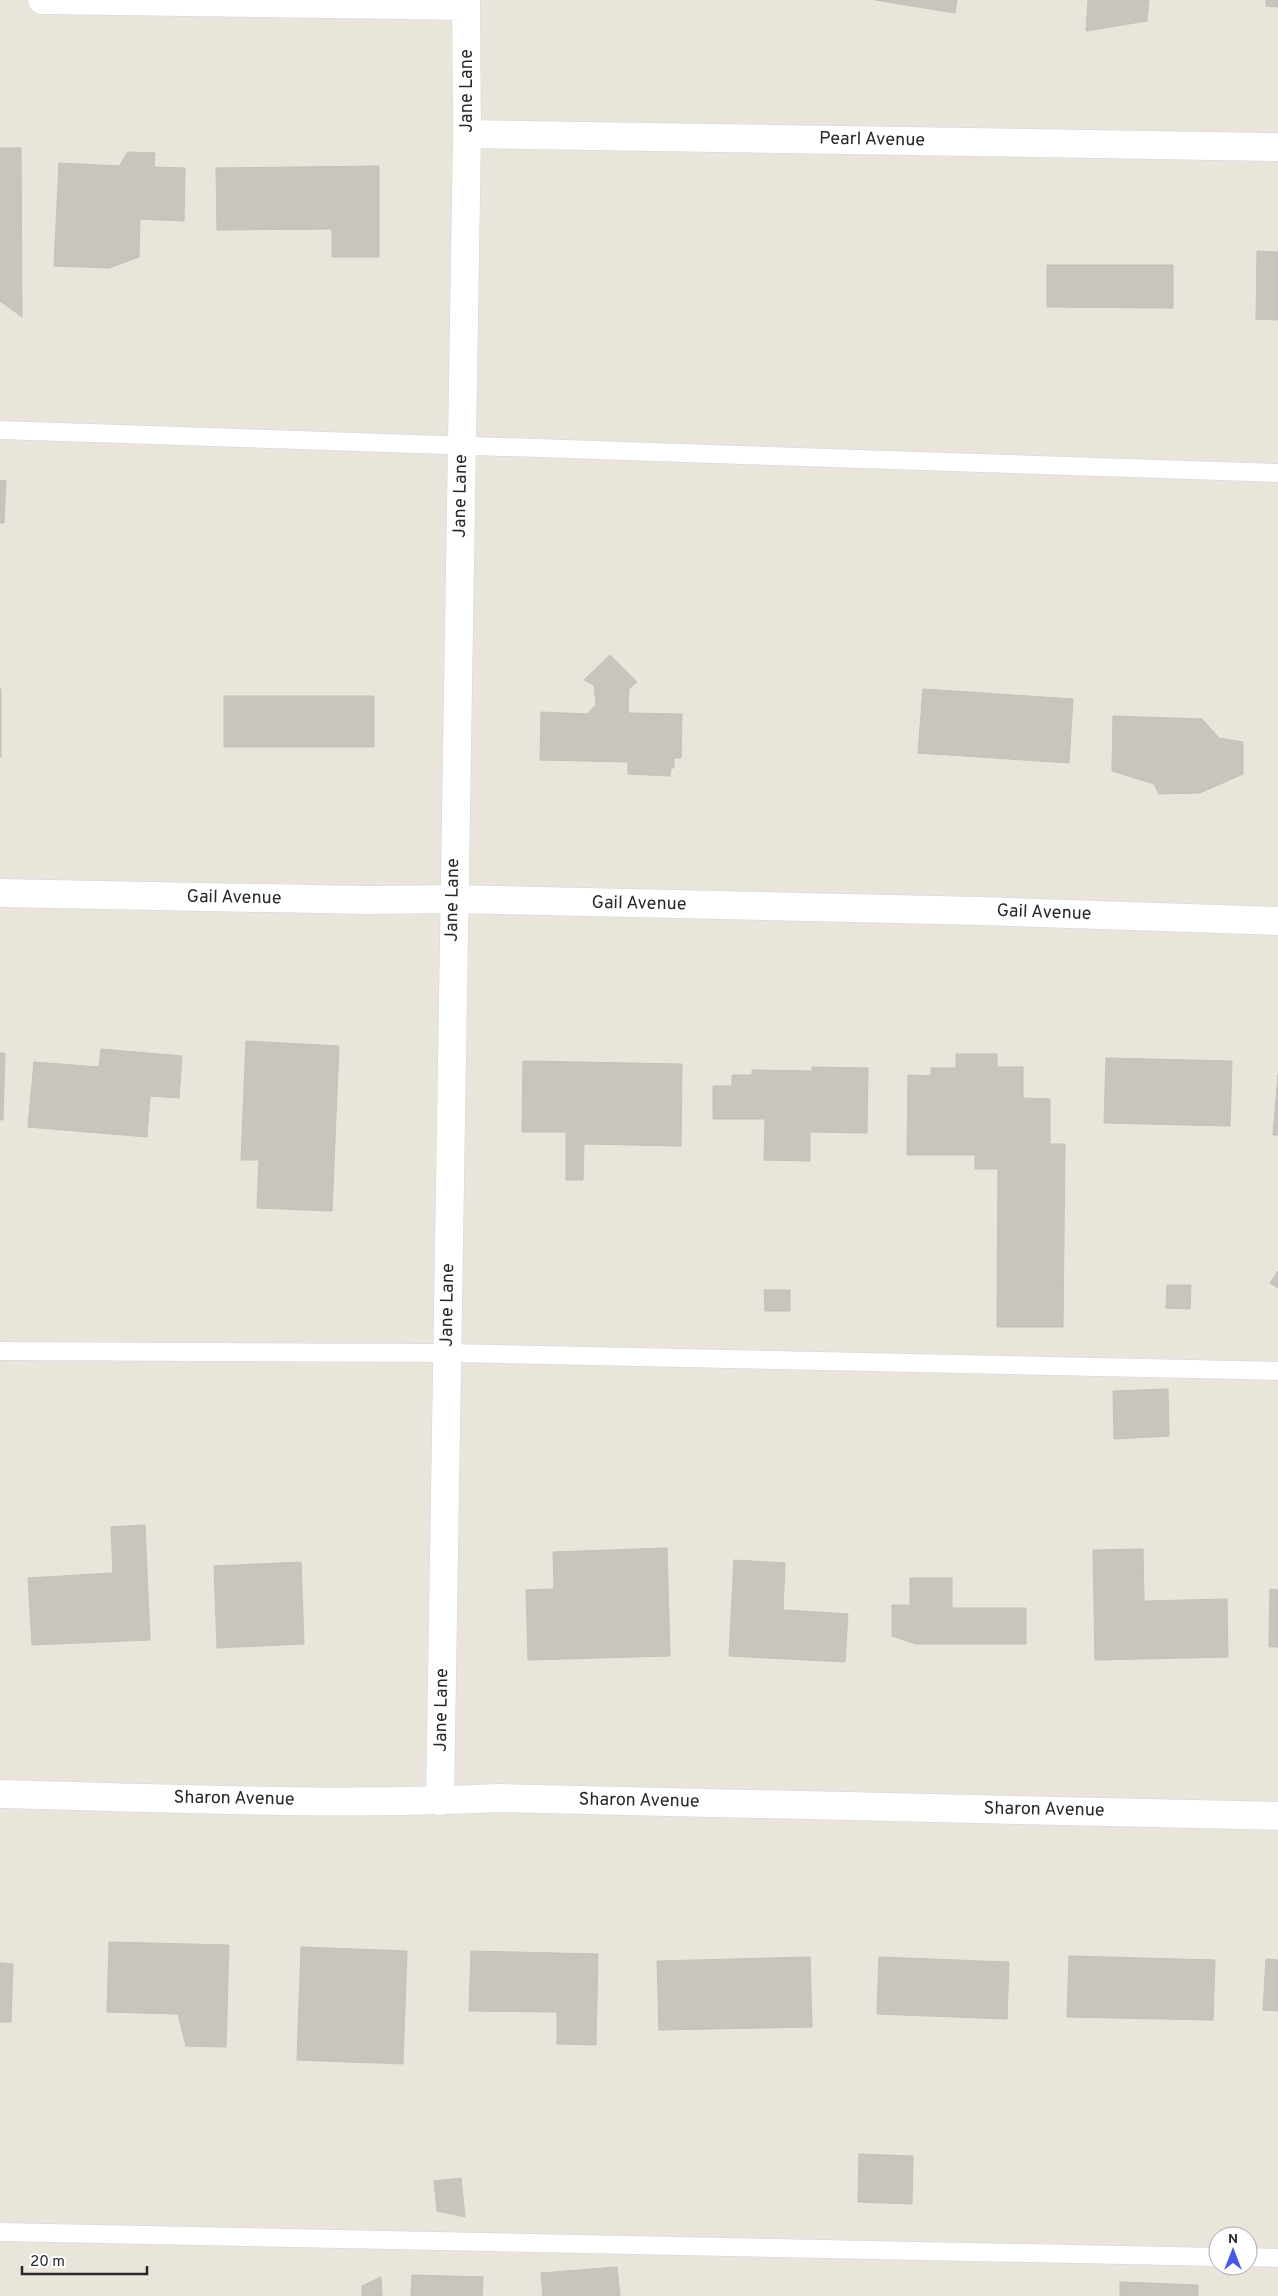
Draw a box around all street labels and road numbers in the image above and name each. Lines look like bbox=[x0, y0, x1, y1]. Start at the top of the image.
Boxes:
street label: Jane Lane bbox=[456, 49, 479, 133]
street label: Pearl Avenue bbox=[819, 128, 925, 152]
street label: Jane Lane bbox=[449, 454, 473, 538]
street label: Jane Lane bbox=[441, 858, 465, 942]
street label: Gail Avenue bbox=[186, 886, 282, 910]
street label: Gail Avenue bbox=[591, 892, 687, 916]
street label: Gail Avenue bbox=[996, 900, 1092, 926]
street label: Jane Lane bbox=[436, 1263, 460, 1347]
street label: Jane Lane bbox=[430, 1668, 454, 1752]
street label: Sharon Avenue bbox=[173, 1786, 295, 1812]
street label: Sharon Avenue bbox=[578, 1788, 700, 1814]
street label: Sharon Avenue bbox=[983, 1797, 1105, 1823]

